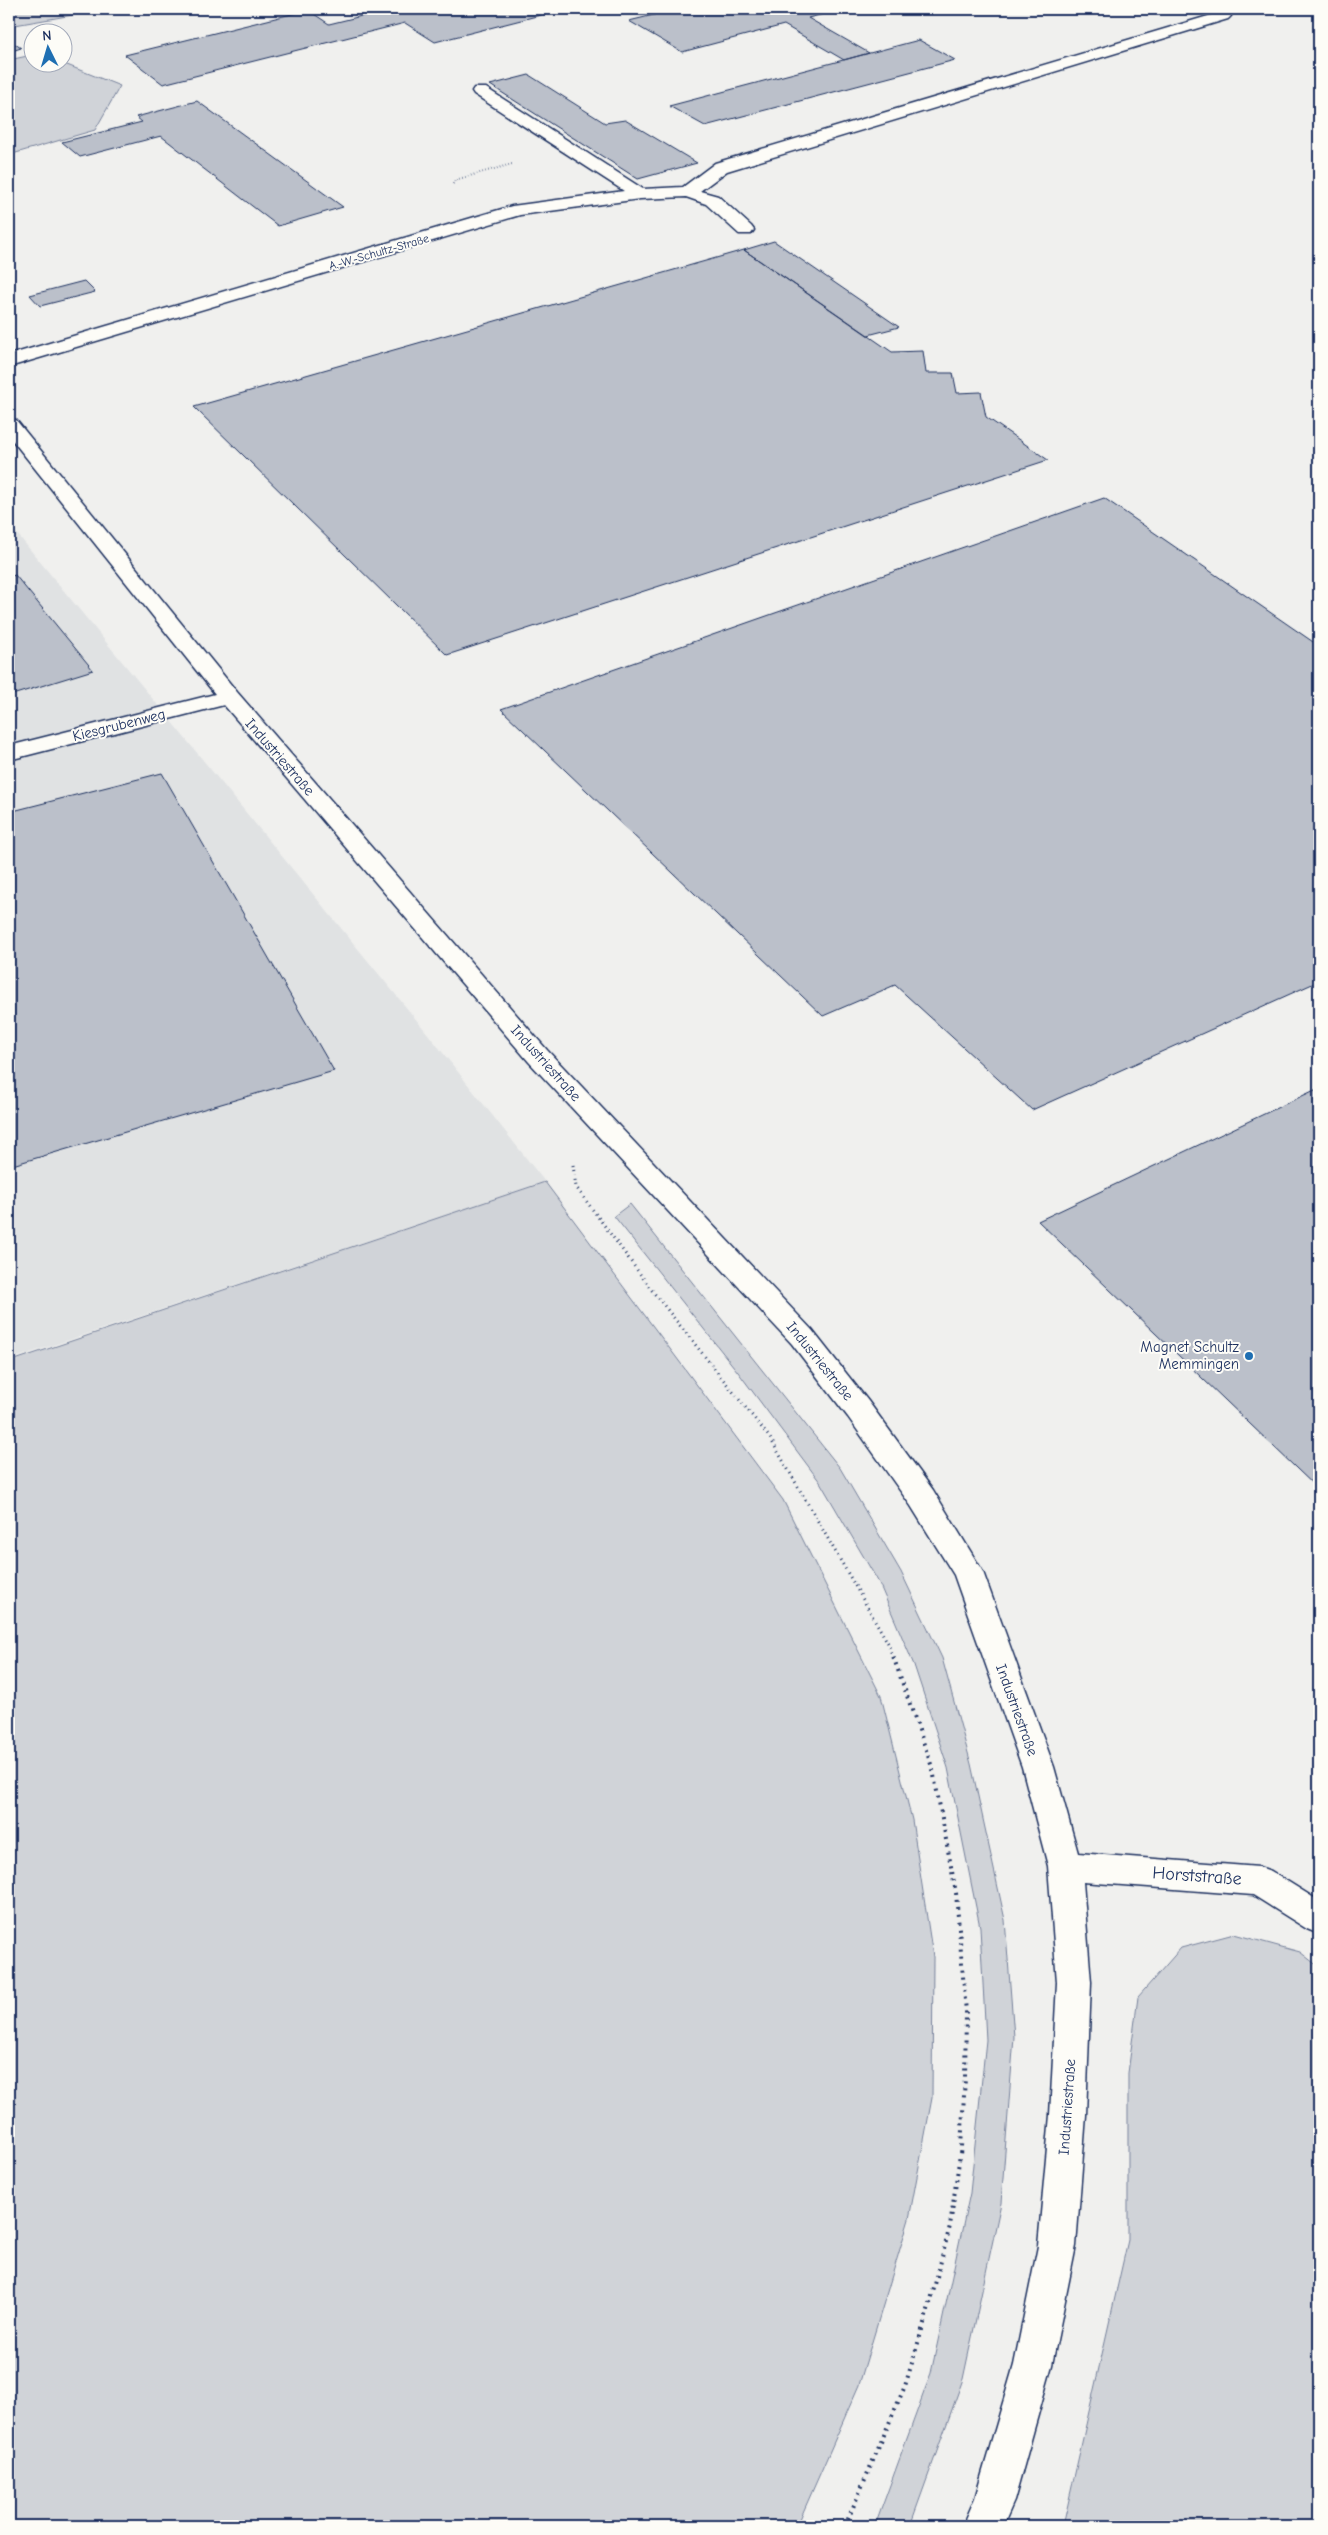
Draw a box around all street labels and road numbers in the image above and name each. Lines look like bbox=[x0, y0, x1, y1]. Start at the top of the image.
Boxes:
street label: A.-W.-Schultz-Straße bbox=[327, 231, 431, 273]
street label: Kiesgrubenweg bbox=[71, 705, 167, 745]
street label: Industriestraße bbox=[242, 715, 319, 800]
street label: Industriestraße bbox=[507, 1021, 585, 1105]
street label: Industriestraße bbox=[783, 1318, 858, 1405]
street label: Industriestraße bbox=[992, 1662, 1042, 1759]
street label: Horststraße bbox=[1152, 1862, 1242, 1890]
street label: Industriestraße bbox=[1055, 2058, 1079, 2156]

